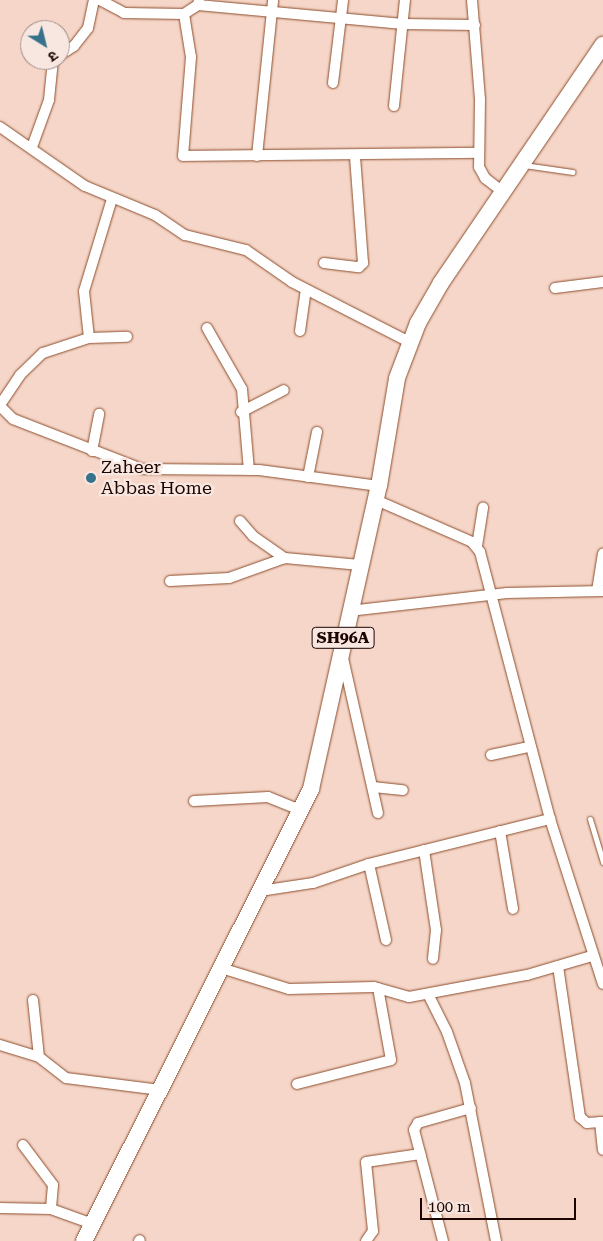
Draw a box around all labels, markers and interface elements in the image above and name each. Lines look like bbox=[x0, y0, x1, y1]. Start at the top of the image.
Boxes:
north arrow bbox=[20, 20, 70, 70]
text: उ bbox=[45, 47, 61, 65]
place label: Zaheer Abbas Home bbox=[101, 457, 212, 499]
marker: Zaheer Abbas Home bbox=[85, 472, 97, 484]
road number: SH96A bbox=[310, 624, 376, 651]
scale bar bbox=[423, 1188, 579, 1220]
text: 100 m bbox=[428, 1198, 471, 1216]

